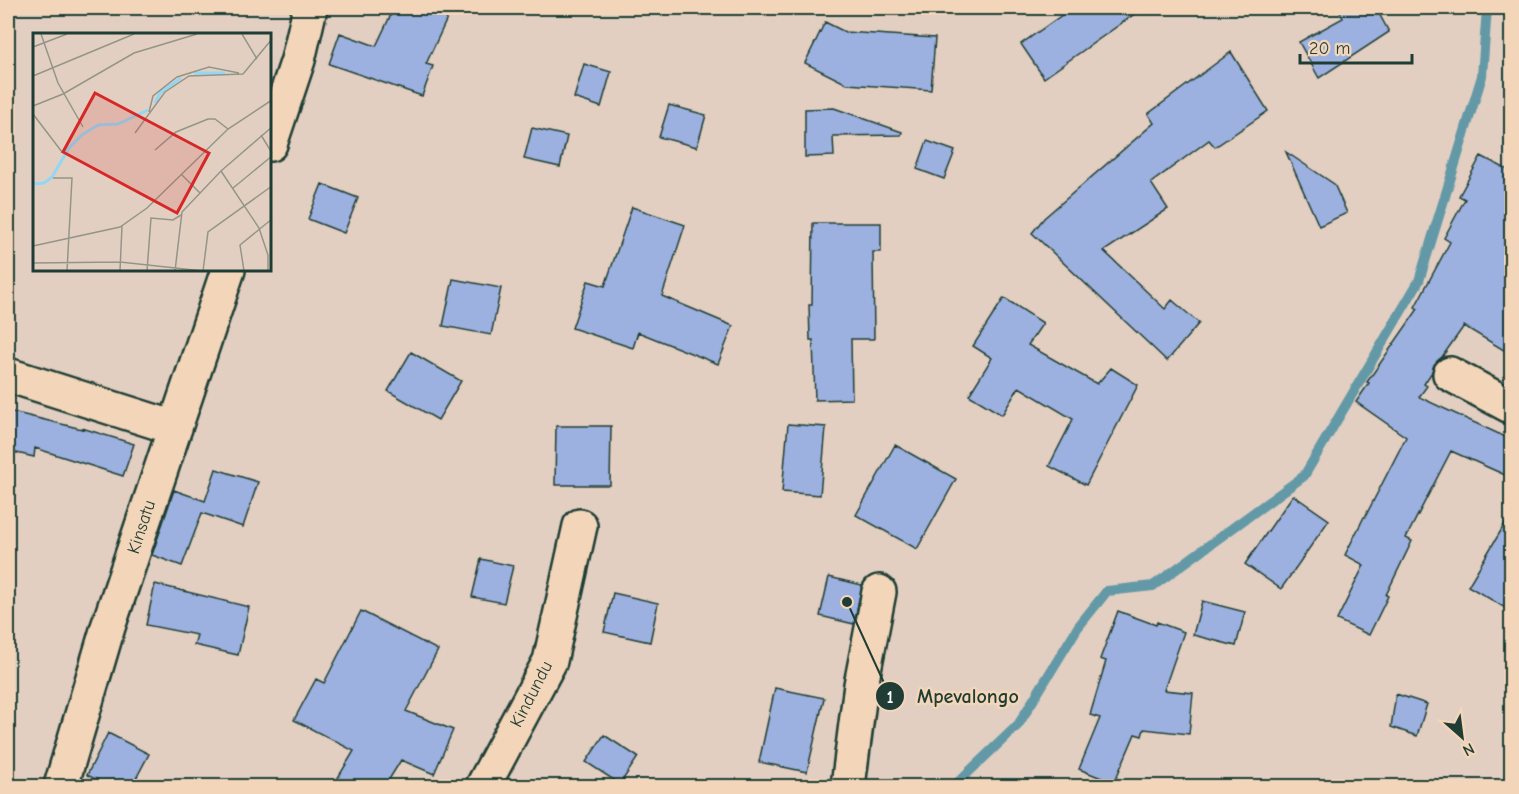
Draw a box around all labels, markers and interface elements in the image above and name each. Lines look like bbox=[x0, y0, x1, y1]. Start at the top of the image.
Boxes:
scale bar bbox=[1300, 27, 1412, 65]
inset map bbox=[33, 33, 272, 272]
text: 20 m bbox=[1309, 38, 1350, 59]
street label: Kinsatu bbox=[123, 498, 160, 557]
street label: Kindundu bbox=[506, 658, 557, 731]
callout: Mpevalongo bbox=[875, 677, 1031, 715]
text: Mpevalongo bbox=[917, 685, 1019, 708]
text: 1 bbox=[886, 687, 894, 708]
north arrow bbox=[1432, 707, 1492, 767]
text: N bbox=[1460, 739, 1477, 760]

